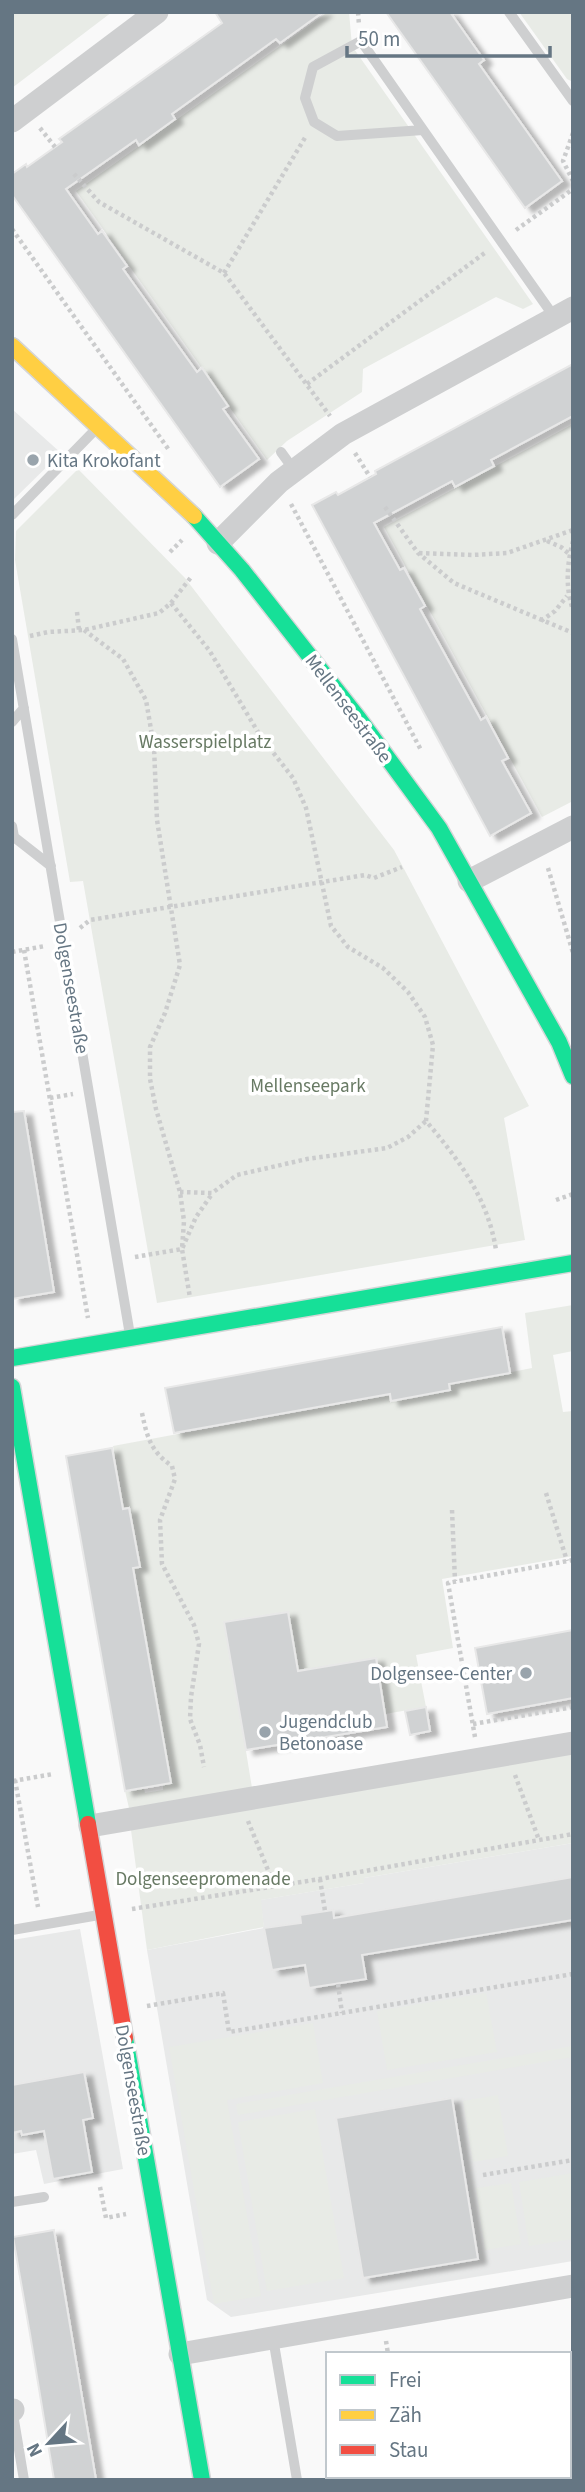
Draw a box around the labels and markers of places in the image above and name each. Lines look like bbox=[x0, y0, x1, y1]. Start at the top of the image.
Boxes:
place label: Kita Krokofant bbox=[47, 448, 161, 475]
marker: Kita Krokofant bbox=[25, 452, 41, 468]
place label: Dolgensee-Center bbox=[370, 1661, 512, 1688]
marker: Dolgensee-Center bbox=[518, 1665, 534, 1681]
place label: Jugendclub Betonoase bbox=[279, 1709, 372, 1758]
marker: Jugendclub Betonoase bbox=[257, 1724, 273, 1740]

